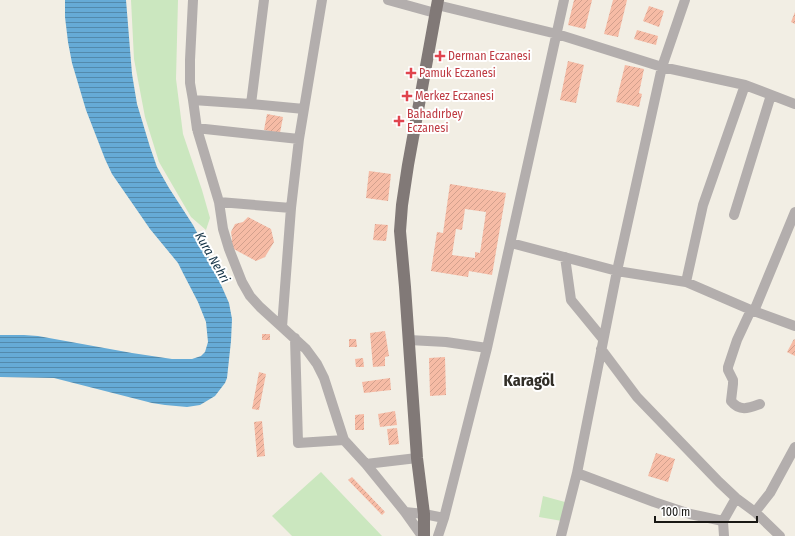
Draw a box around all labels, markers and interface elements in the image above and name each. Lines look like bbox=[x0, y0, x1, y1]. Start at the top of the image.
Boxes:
place label: Derman Eczanesi bbox=[448, 49, 531, 63]
marker: Derman Eczanesi bbox=[435, 51, 445, 61]
place label: Pamuk Eczanesi bbox=[419, 66, 496, 80]
marker: Pamuk Eczanesi bbox=[406, 68, 416, 78]
place label: Merkez Eczanesi bbox=[415, 89, 494, 103]
marker: Merkez Eczanesi bbox=[402, 91, 412, 101]
place label: Bahadırbey Eczanesi bbox=[407, 107, 464, 135]
marker: Bahadırbey Eczanesi bbox=[394, 116, 404, 126]
water label: Kura Nehri bbox=[192, 229, 233, 286]
district label: Karagöl bbox=[504, 371, 555, 390]
scale bar bbox=[655, 498, 757, 524]
text: 100 m bbox=[661, 505, 690, 519]

